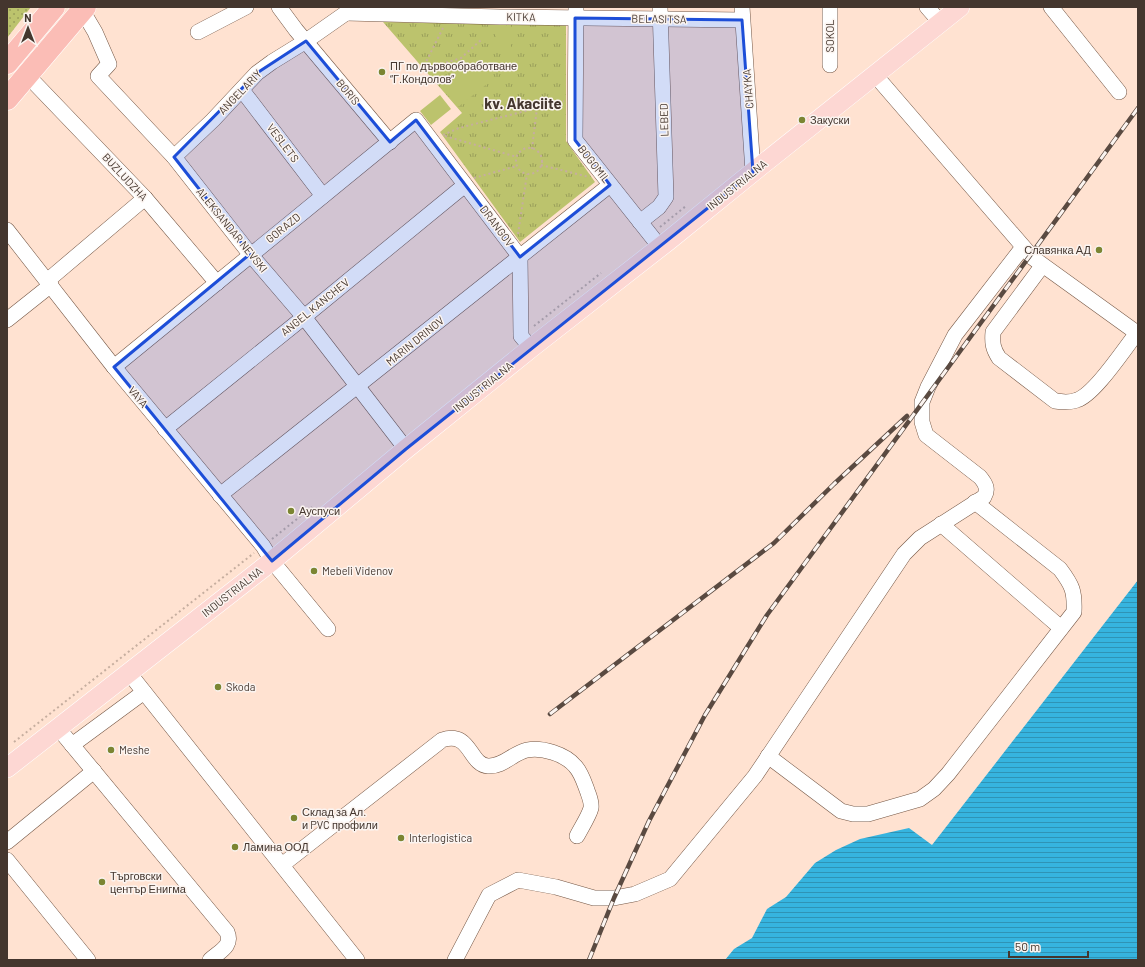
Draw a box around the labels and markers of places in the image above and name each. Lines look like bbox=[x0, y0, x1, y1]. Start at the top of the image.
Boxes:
place label: ПГ по дървообработване “Г.Кондолов” bbox=[390, 59, 517, 85]
marker: ПГ по дървообработване “Г.Кондолов” bbox=[377, 67, 387, 77]
place label: Закуски bbox=[810, 113, 850, 126]
marker: Закуски bbox=[797, 115, 807, 125]
place label: Славянка АД bbox=[1024, 243, 1092, 256]
marker: Славянка АД bbox=[1094, 245, 1104, 255]
place label: Ауспуси bbox=[299, 504, 340, 517]
marker: Ауспуси bbox=[286, 506, 296, 516]
place label: Mebeli Videnov bbox=[322, 564, 393, 577]
marker: Mebeli Videnov bbox=[309, 566, 319, 576]
place label: Skoda bbox=[226, 680, 255, 693]
marker: Skoda bbox=[213, 682, 223, 692]
place label: Meshe bbox=[119, 743, 150, 756]
marker: Meshe bbox=[106, 745, 116, 755]
place label: Склад за Ал. и PVC профили bbox=[302, 805, 378, 831]
marker: Склад за Ал. и PVC профили bbox=[289, 813, 299, 823]
place label: Interlogistica bbox=[409, 831, 472, 844]
marker: Interlogistica bbox=[396, 833, 406, 843]
place label: Ламина ООД bbox=[243, 840, 309, 853]
marker: Ламина ООД bbox=[230, 842, 240, 852]
place label: Търговски център Енигма bbox=[110, 869, 187, 895]
marker: Търговски център Енигма bbox=[97, 877, 107, 887]

